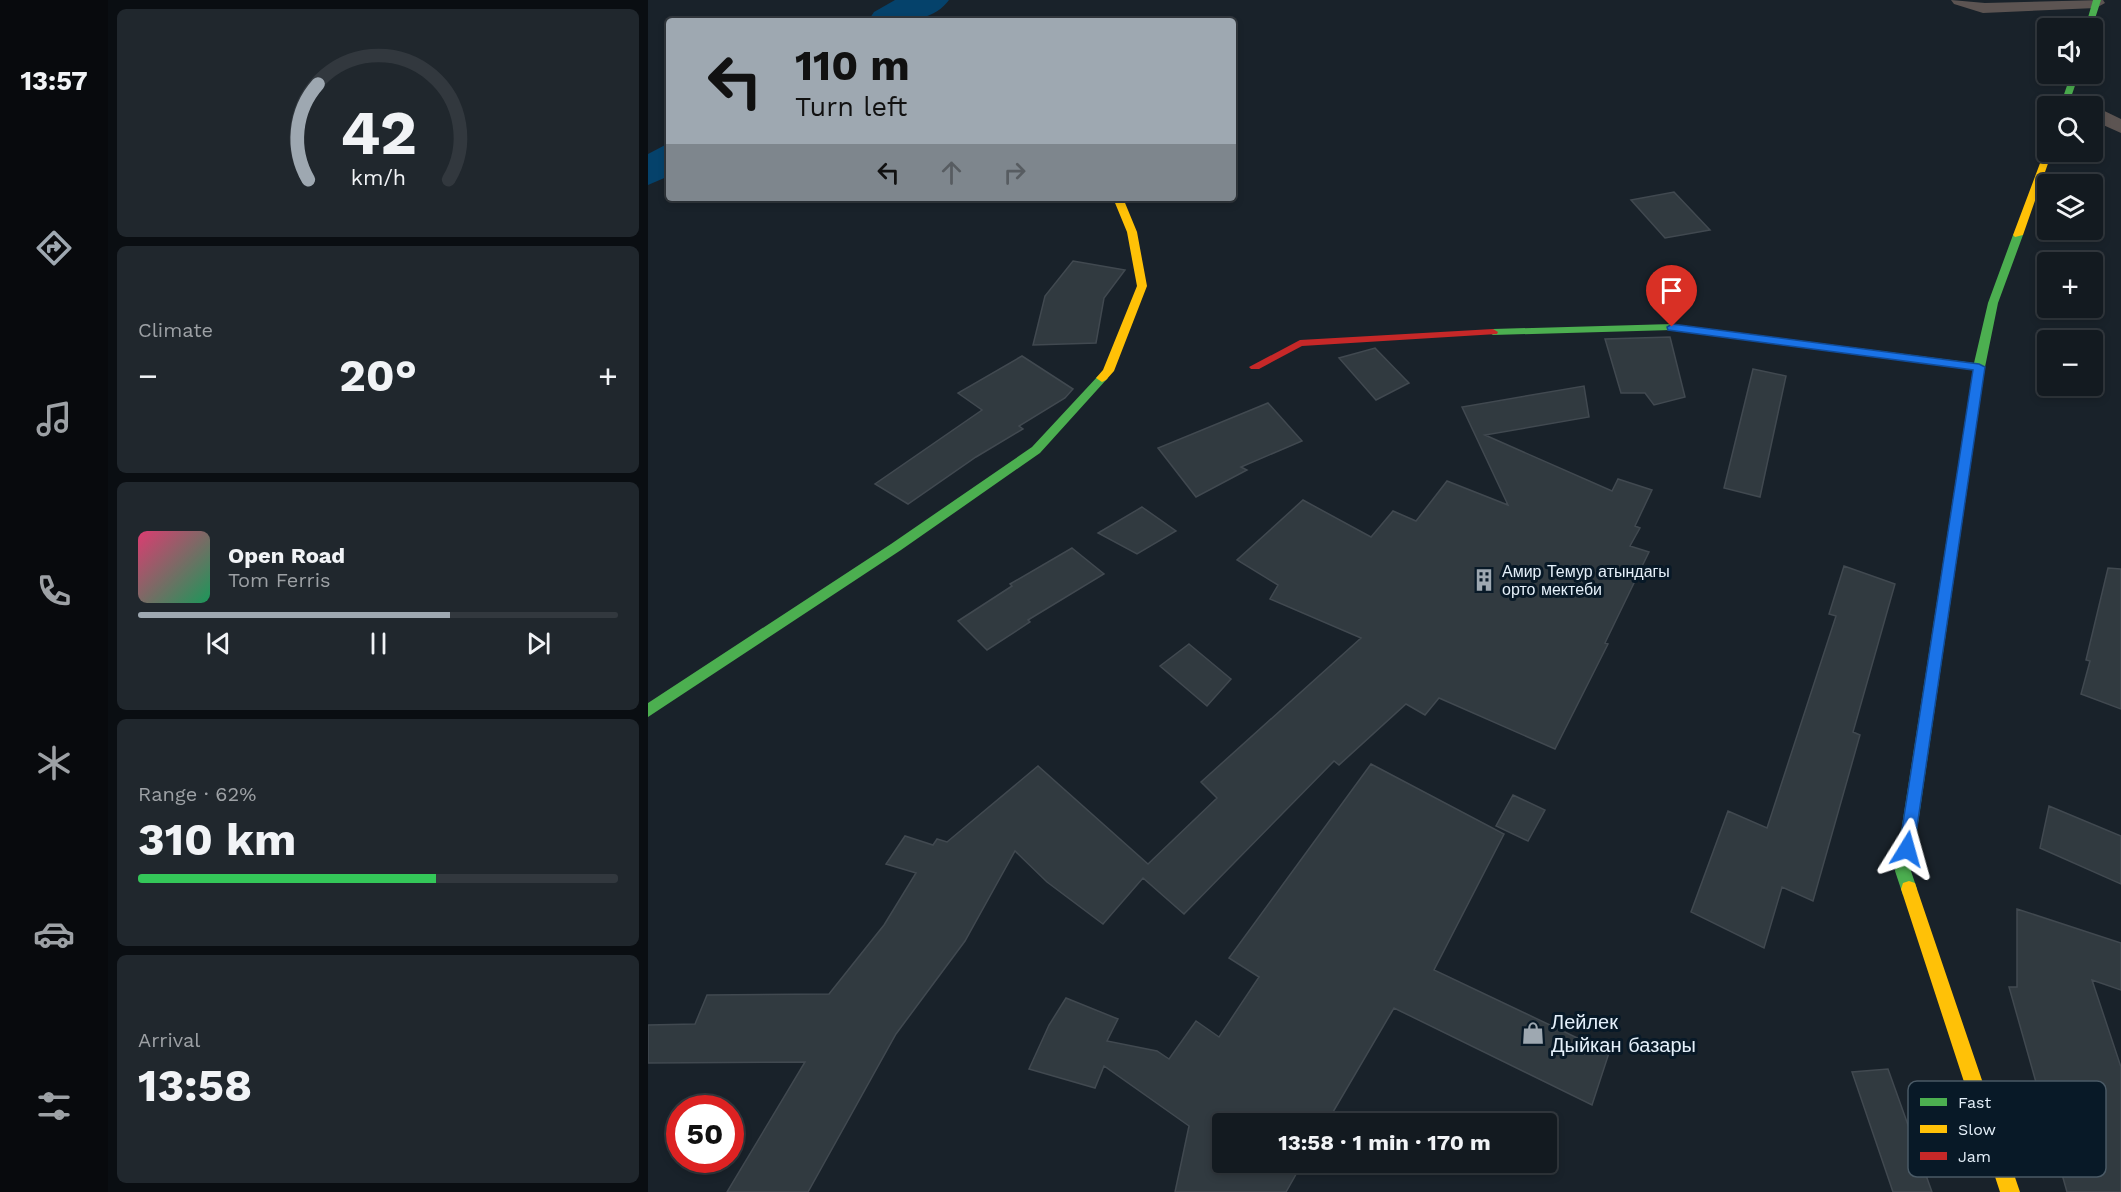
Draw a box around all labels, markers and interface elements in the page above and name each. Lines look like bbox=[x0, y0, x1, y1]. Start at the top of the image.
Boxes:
map controls bbox=[2037, 18, 2103, 396]
button: sound bbox=[2037, 18, 2103, 84]
text: 110 m bbox=[795, 41, 910, 90]
icon: left bbox=[696, 42, 774, 120]
text: 13:57 bbox=[20, 65, 88, 97]
text: Turn left bbox=[795, 91, 907, 123]
text: 42 bbox=[340, 96, 416, 169]
button: search bbox=[2037, 96, 2103, 162]
icon: left bbox=[872, 156, 905, 189]
icon: ahead bbox=[935, 156, 968, 189]
icon: right bbox=[998, 156, 1031, 189]
text: km/h bbox=[350, 165, 406, 190]
button: layers bbox=[2037, 174, 2103, 240]
icon: directions bbox=[33, 227, 75, 269]
button: + bbox=[2037, 252, 2103, 318]
pin bbox=[1646, 265, 1697, 327]
icon: arrive bbox=[1655, 274, 1688, 307]
text: Climate bbox=[138, 318, 213, 342]
button: − bbox=[2037, 330, 2103, 396]
text: 20° bbox=[339, 349, 417, 402]
text: − bbox=[138, 356, 158, 395]
text: + bbox=[598, 356, 618, 395]
icon: music bbox=[33, 398, 75, 440]
text: Open Road bbox=[228, 543, 345, 568]
place label: Амир Темур атындагы орто мектеби bbox=[1502, 562, 1670, 599]
building icon: Амир Темур атындагы орто мектеби bbox=[1471, 567, 1497, 593]
text: Tom Ferris bbox=[228, 568, 331, 592]
icon: phone bbox=[33, 570, 75, 612]
icon: previous bbox=[202, 627, 235, 660]
icon: pause bbox=[362, 627, 395, 660]
icon: next bbox=[522, 627, 555, 660]
icon: climate bbox=[33, 742, 75, 784]
text: Range · 62% bbox=[138, 782, 256, 806]
text: 310 km bbox=[138, 813, 296, 866]
position arrow bbox=[1875, 817, 1939, 881]
icon: car bbox=[33, 913, 75, 955]
place label: Лейлек Дыйкан базары bbox=[1551, 1010, 1696, 1057]
shop icon: Лейлек Дыйкан базары bbox=[1520, 1020, 1546, 1046]
text: Arrival bbox=[138, 1028, 200, 1052]
text: 13:58 bbox=[138, 1059, 252, 1112]
legend bbox=[1908, 1081, 2106, 1177]
icon: filters bbox=[33, 1085, 75, 1127]
text: Fast bbox=[1958, 1093, 1991, 1112]
speed limit sign: 50 bbox=[666, 1095, 744, 1173]
text: Slow bbox=[1958, 1120, 1996, 1139]
text: 13:58 · 1 min · 170 m bbox=[1278, 1130, 1491, 1155]
text: Jam bbox=[1958, 1147, 1991, 1166]

